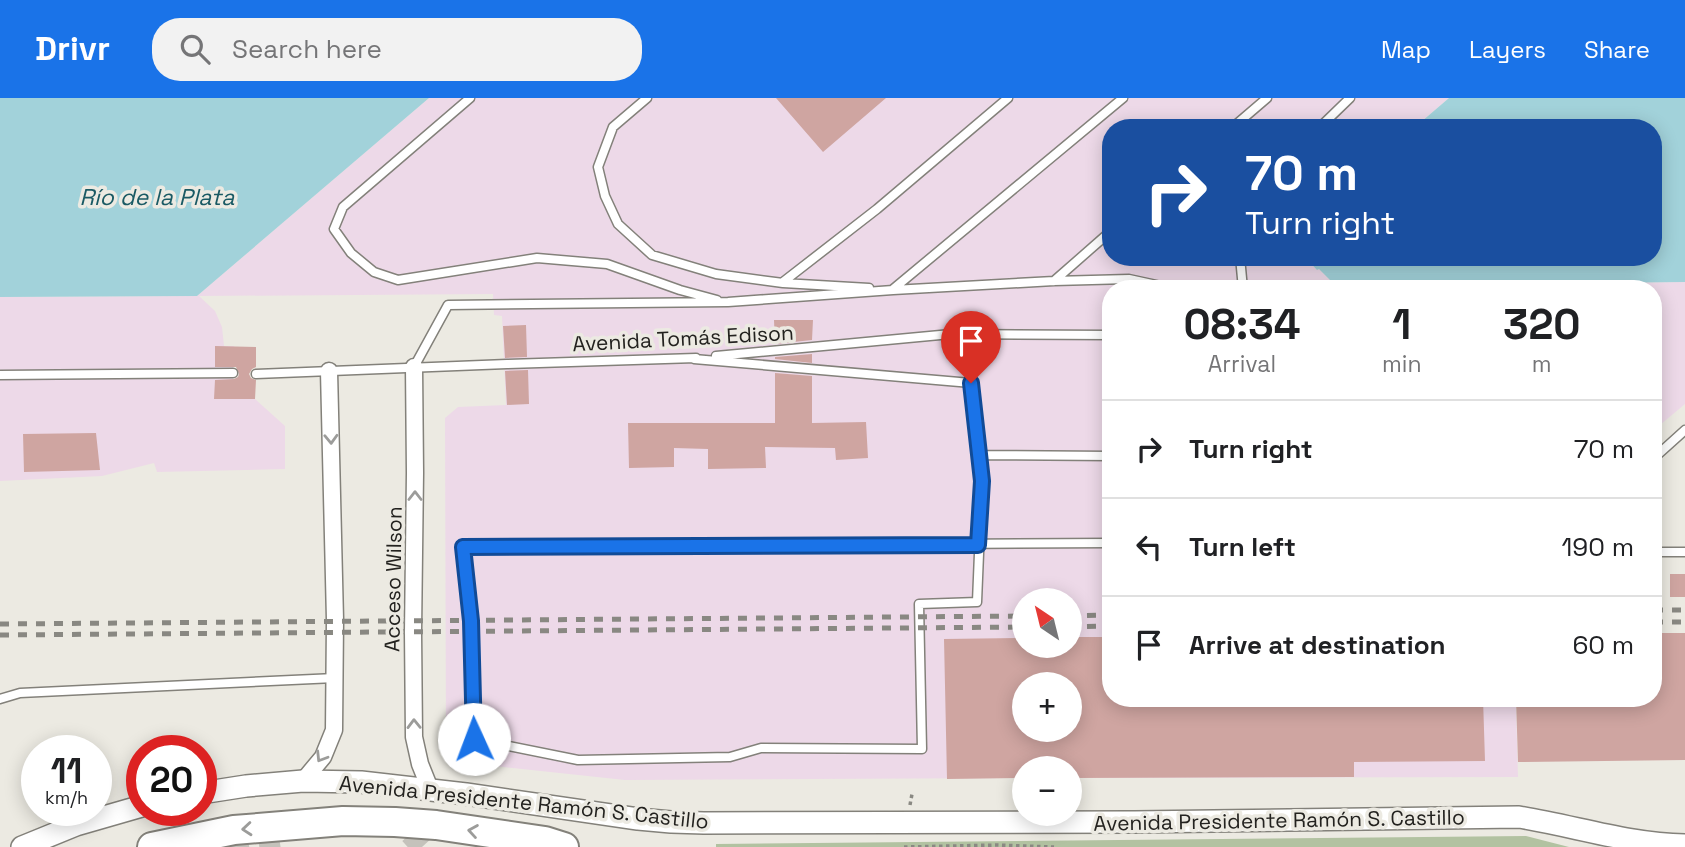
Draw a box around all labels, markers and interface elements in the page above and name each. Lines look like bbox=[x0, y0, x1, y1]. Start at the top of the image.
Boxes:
search box bbox=[152, 18, 642, 81]
text: Drivr bbox=[35, 28, 110, 70]
icon: search bbox=[176, 30, 214, 68]
text: Search here bbox=[232, 32, 382, 66]
text: Map bbox=[1381, 34, 1431, 65]
text: Layers bbox=[1469, 34, 1546, 65]
text: Share bbox=[1584, 34, 1650, 65]
text: 70 m bbox=[1245, 142, 1358, 204]
icon: right bbox=[1130, 147, 1221, 238]
water label: Río de la Plata bbox=[79, 182, 235, 212]
text: Turn right bbox=[1245, 203, 1395, 243]
text: 08:34 bbox=[1183, 298, 1301, 351]
text: 1 bbox=[1392, 298, 1411, 351]
text: 320 bbox=[1503, 298, 1581, 351]
pin bbox=[941, 311, 1001, 383]
street label: Avenida Tomás Edison bbox=[572, 319, 794, 357]
icon: arrive bbox=[952, 322, 990, 360]
text: Arrival bbox=[1208, 349, 1276, 379]
text: min bbox=[1382, 349, 1421, 379]
text: m bbox=[1532, 349, 1552, 379]
icon: right bbox=[1130, 430, 1168, 468]
text: Turn right bbox=[1189, 432, 1313, 466]
text: 70 m bbox=[1574, 432, 1634, 466]
one-way arrow bbox=[323, 434, 339, 445]
one-way arrow bbox=[407, 491, 423, 501]
street label: Acceso Wilson bbox=[378, 506, 408, 652]
icon: left bbox=[1130, 528, 1168, 566]
text: Turn left bbox=[1189, 530, 1296, 564]
text: 190 m bbox=[1562, 530, 1634, 564]
north arrow bbox=[1012, 588, 1082, 658]
map controls bbox=[1012, 588, 1082, 826]
icon: arrive bbox=[1130, 626, 1168, 664]
text: Arrive at destination bbox=[1189, 628, 1446, 662]
text: 60 m bbox=[1572, 628, 1634, 662]
button: + bbox=[1012, 672, 1082, 742]
position arrow bbox=[437, 702, 511, 776]
one-way arrow bbox=[406, 718, 422, 729]
speed limit sign: 20 bbox=[126, 735, 217, 826]
text: 11 bbox=[51, 749, 82, 793]
one-way arrow bbox=[317, 749, 330, 762]
button: − bbox=[1012, 756, 1082, 826]
street label: Avenida Presidente Ramón S. Castillo bbox=[338, 769, 710, 835]
text: km/h bbox=[45, 786, 88, 809]
street label: Avenida Presidente Ramón S. Castillo bbox=[1093, 803, 1465, 837]
one-way arrow bbox=[241, 821, 252, 836]
one-way arrow bbox=[467, 824, 479, 839]

